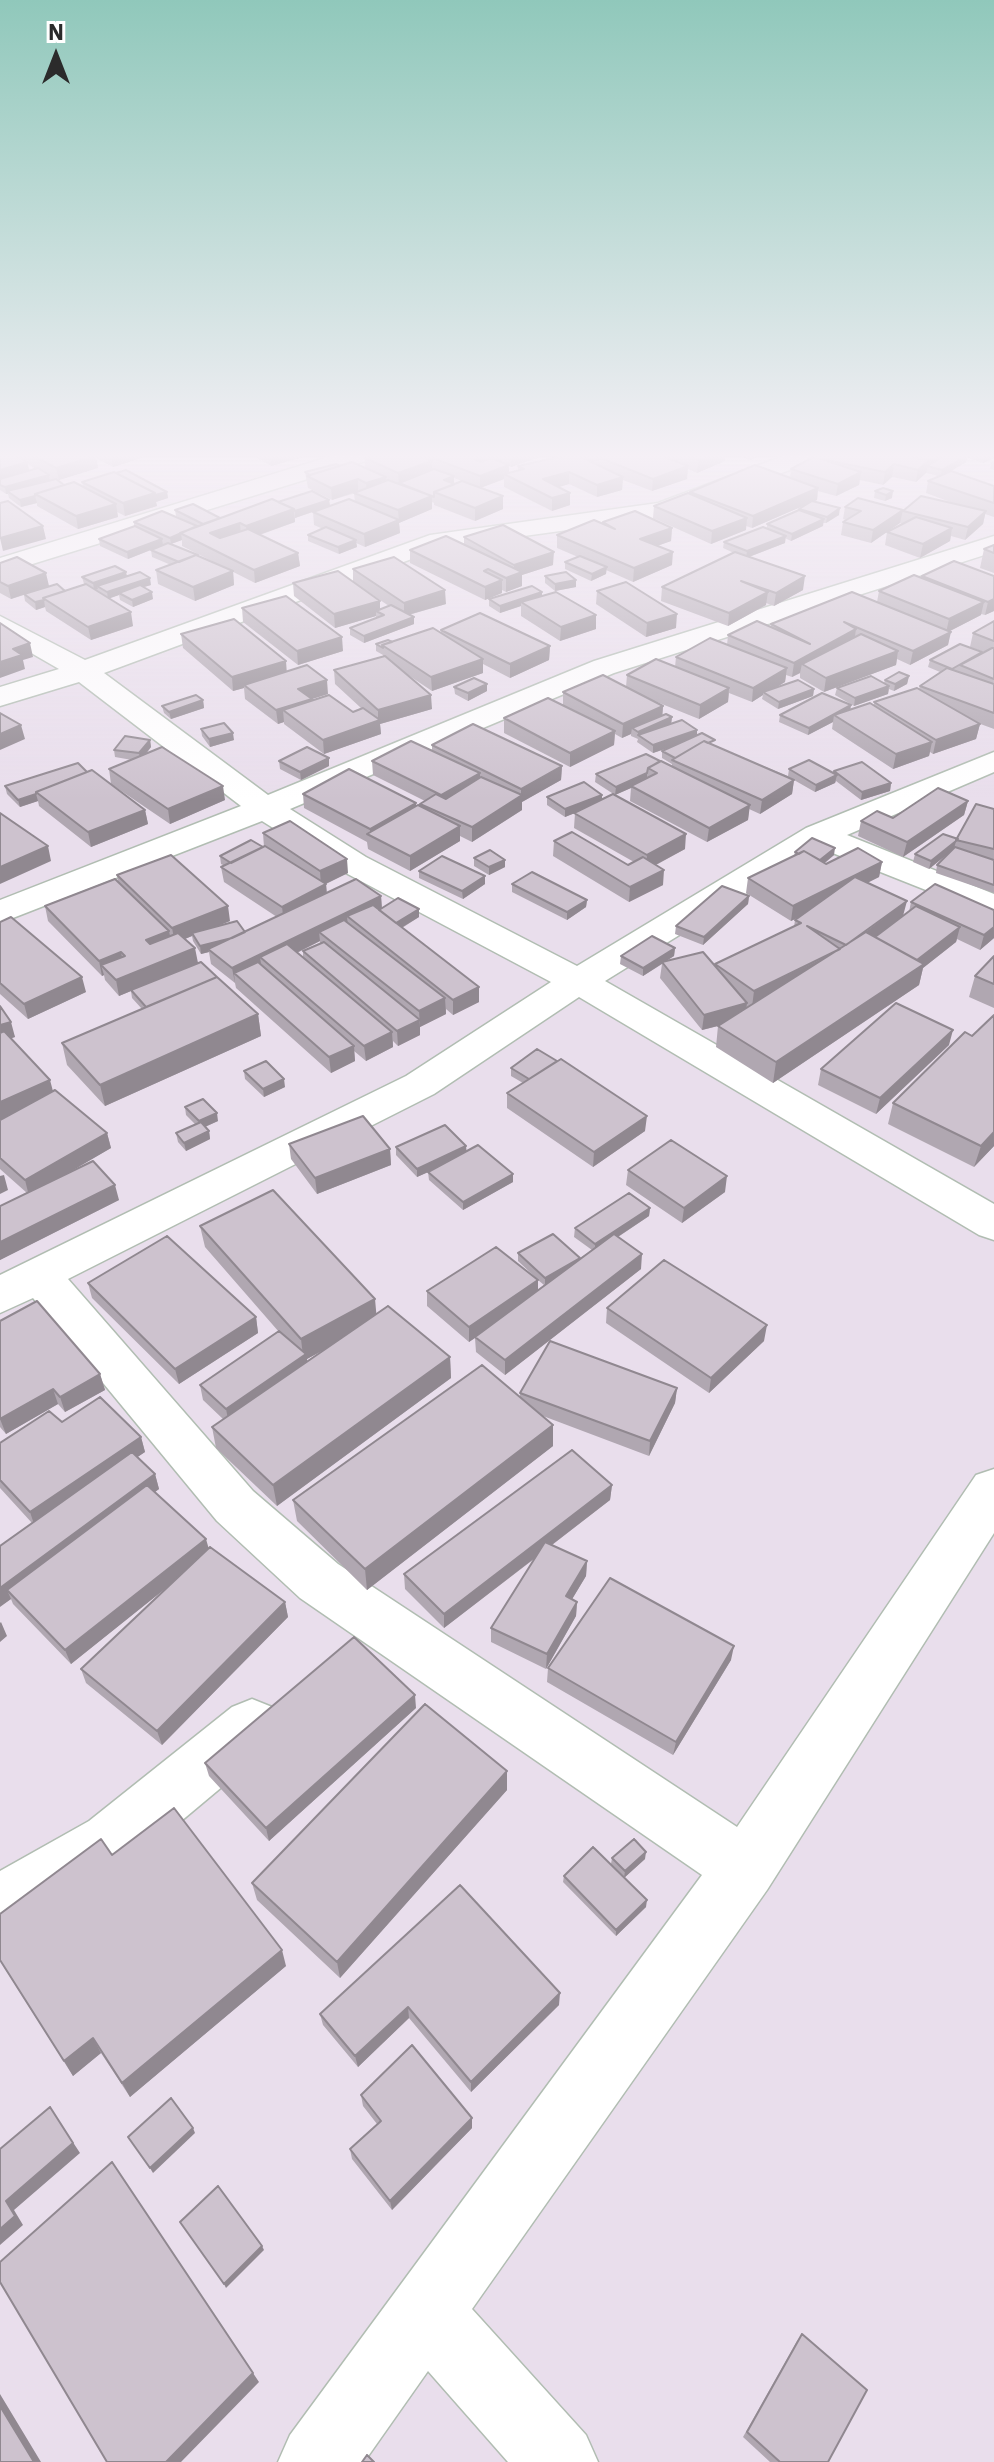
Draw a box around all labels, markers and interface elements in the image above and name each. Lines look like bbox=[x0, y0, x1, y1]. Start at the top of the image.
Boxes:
north arrow bbox=[16, 16, 96, 96]
text: N bbox=[48, 17, 64, 46]

